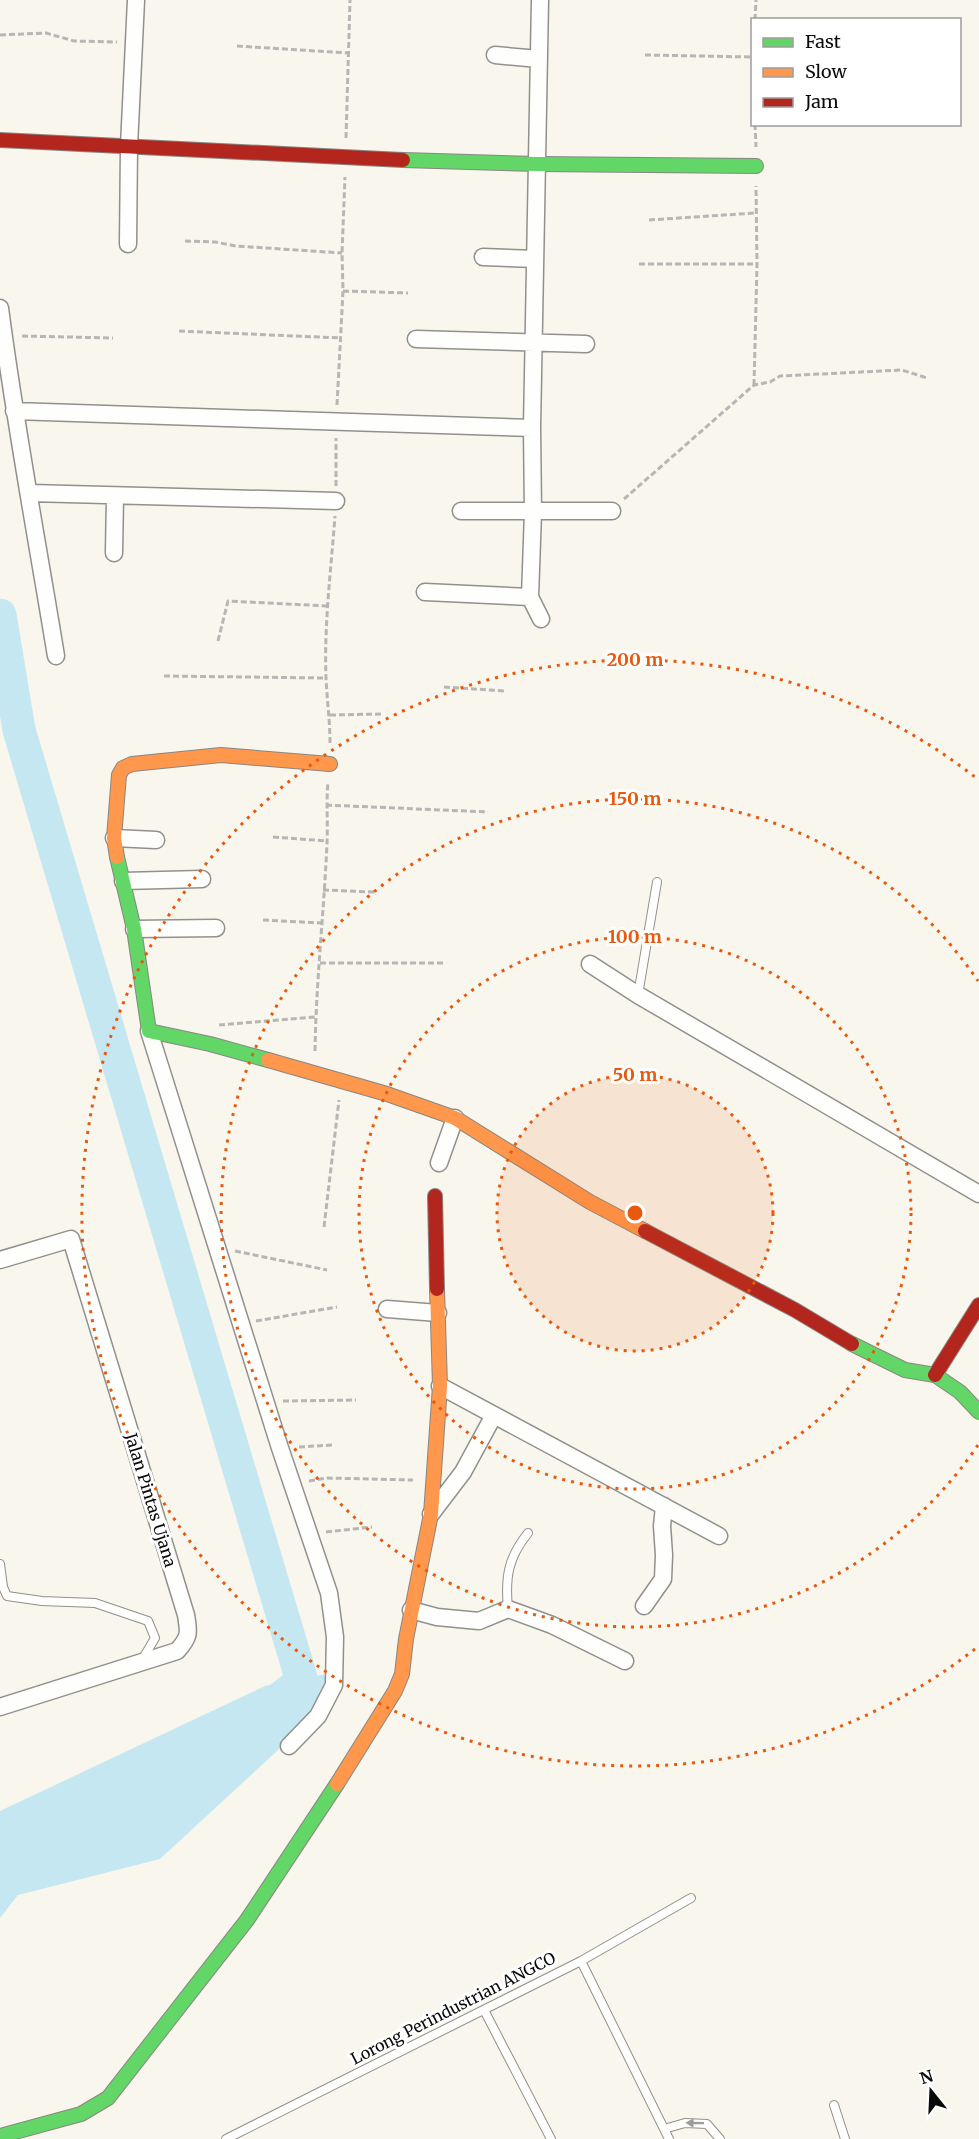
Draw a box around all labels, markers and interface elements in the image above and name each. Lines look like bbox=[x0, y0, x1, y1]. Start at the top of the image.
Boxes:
legend bbox=[751, 18, 961, 126]
text: Fast bbox=[805, 30, 841, 53]
text: Slow bbox=[805, 60, 848, 83]
text: Jam bbox=[804, 90, 839, 113]
text: 200 m bbox=[607, 648, 663, 671]
text: 150 m bbox=[609, 787, 661, 810]
text: 100 m bbox=[608, 925, 662, 948]
text: 50 m bbox=[613, 1063, 657, 1086]
centre of rings bbox=[625, 1203, 645, 1223]
street label: Jalan Pintas Ujana bbox=[121, 1430, 181, 1570]
street label: Lorong Perindustrian ANGCO bbox=[347, 1947, 559, 2069]
north arrow bbox=[901, 2061, 961, 2121]
text: N bbox=[917, 2065, 936, 2088]
one-way arrow bbox=[686, 2119, 705, 2128]

